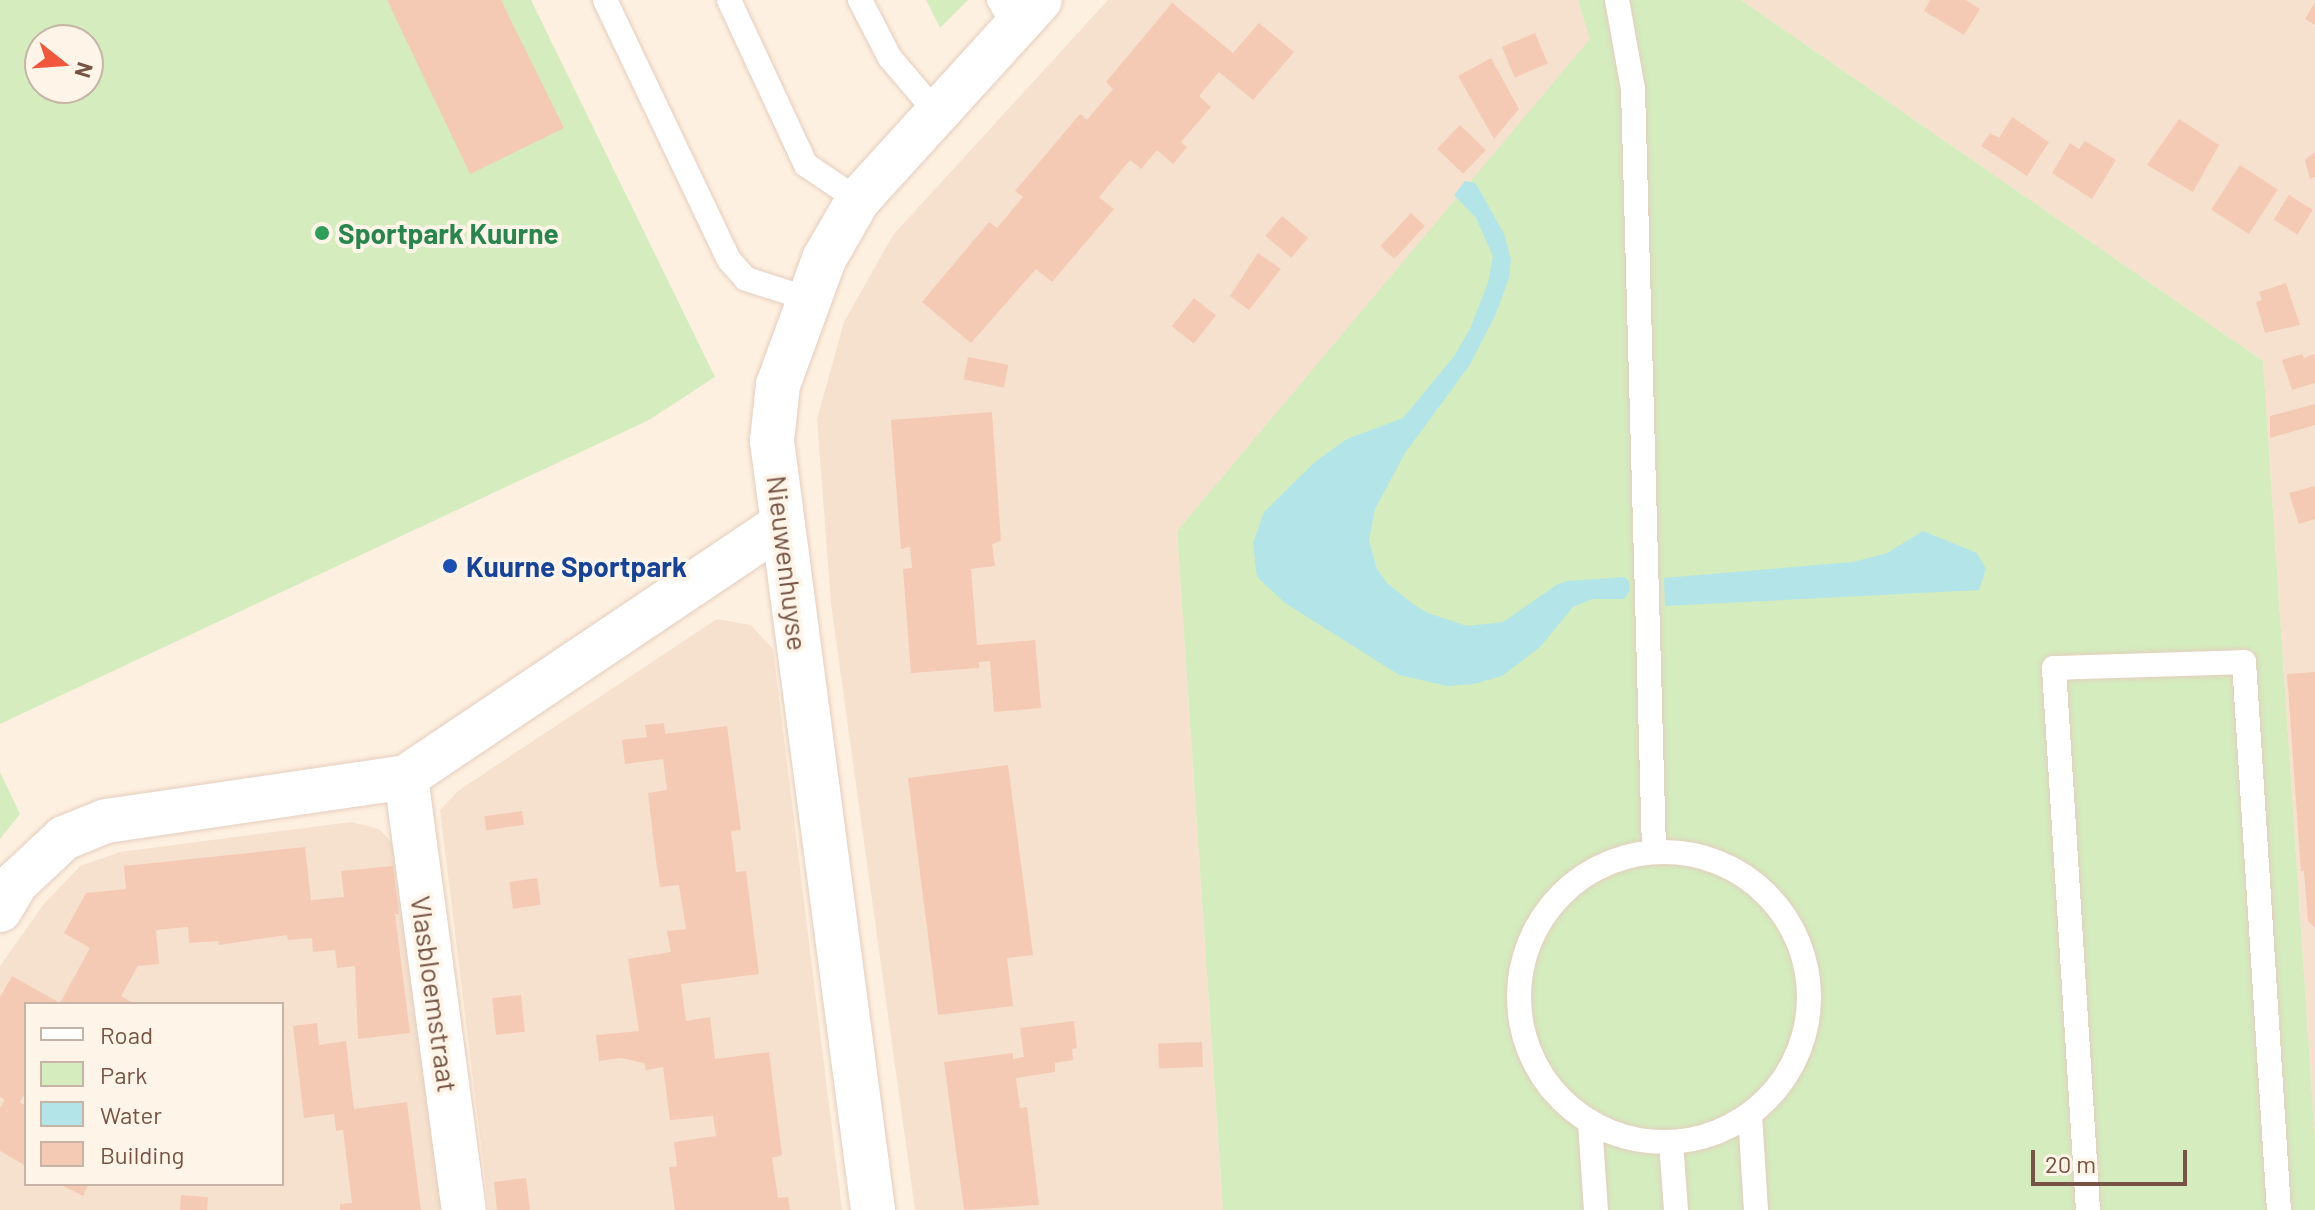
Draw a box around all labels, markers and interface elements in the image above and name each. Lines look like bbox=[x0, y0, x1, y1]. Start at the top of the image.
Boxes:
north arrow bbox=[24, 24, 104, 104]
text: N bbox=[70, 60, 100, 81]
place label: Sportpark Kuurne bbox=[338, 216, 559, 250]
marker: Sportpark Kuurne bbox=[313, 224, 331, 242]
street label: Nieuwenhuyse bbox=[761, 473, 815, 653]
place label: Kuurne Sportpark bbox=[466, 549, 687, 583]
marker: Kuurne Sportpark bbox=[441, 557, 459, 575]
street label: Vlasbloemstraat bbox=[405, 894, 465, 1094]
legend bbox=[24, 1002, 284, 1186]
text: Road bbox=[100, 1020, 153, 1049]
text: Park bbox=[100, 1060, 147, 1089]
text: Water bbox=[100, 1100, 162, 1129]
scale bar bbox=[2035, 1134, 2191, 1184]
text: Building bbox=[100, 1140, 184, 1169]
text: 20 m bbox=[2045, 1149, 2096, 1178]

